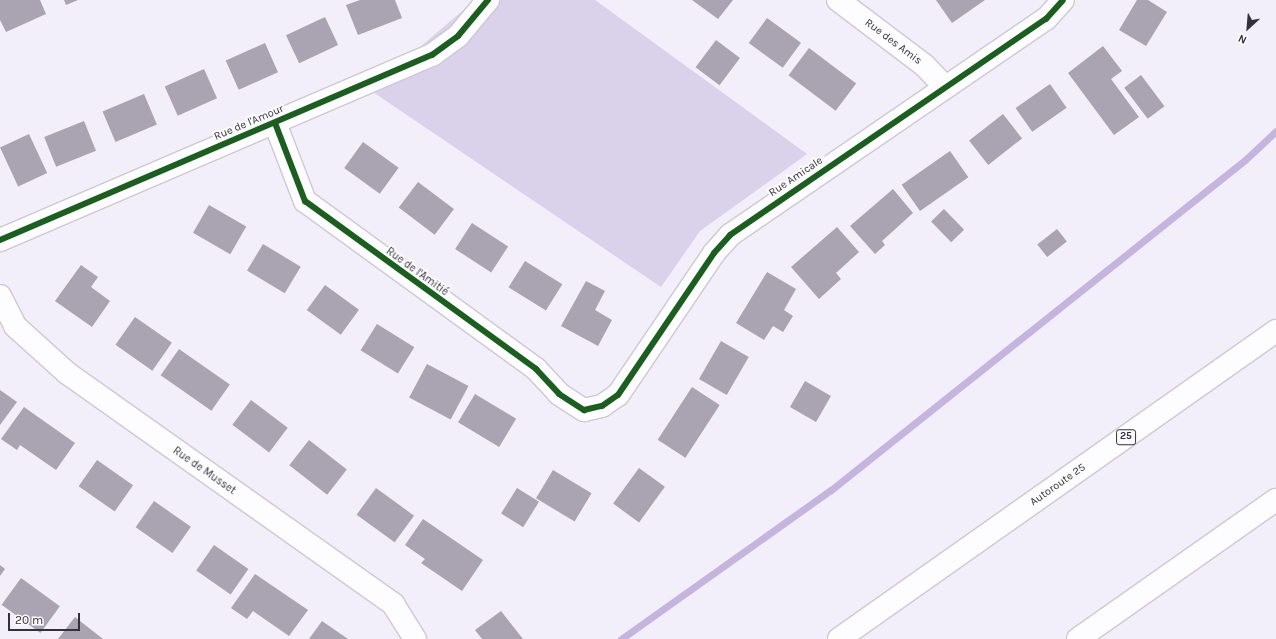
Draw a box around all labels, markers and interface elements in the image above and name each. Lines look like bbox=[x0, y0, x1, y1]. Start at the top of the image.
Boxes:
north arrow bbox=[1228, 8, 1268, 48]
street label: Rue des Amis bbox=[862, 16, 924, 68]
text: N bbox=[1236, 32, 1249, 47]
street label: Rue de l'Amour bbox=[212, 102, 286, 144]
street label: Rue Amicale bbox=[767, 154, 825, 200]
street label: Rue de l'Amitié bbox=[383, 245, 451, 299]
road number: 25 bbox=[1116, 429, 1136, 445]
street label: Rue de Musset bbox=[170, 444, 238, 498]
street label: Autoroute 25 bbox=[1028, 461, 1088, 509]
scale bar bbox=[10, 605, 82, 631]
text: 20 m bbox=[15, 613, 43, 627]

